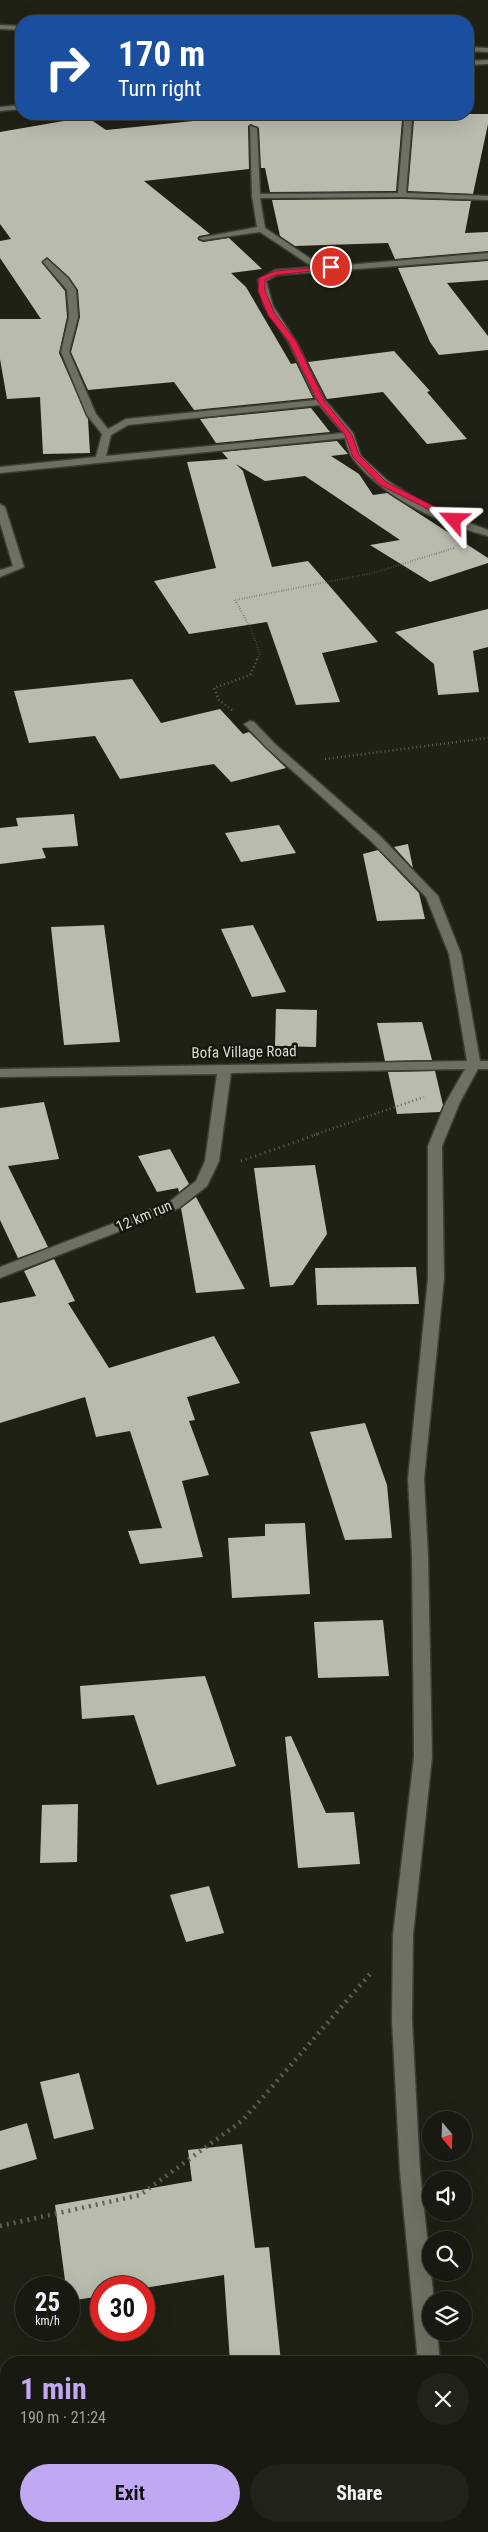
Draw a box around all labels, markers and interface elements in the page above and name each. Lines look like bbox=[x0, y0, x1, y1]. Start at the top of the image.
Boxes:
text: 170 m bbox=[118, 34, 205, 75]
icon: right bbox=[35, 35, 100, 100]
text: Turn right bbox=[118, 76, 201, 101]
pin bbox=[310, 246, 352, 288]
icon: arrive bbox=[317, 253, 345, 281]
position arrow bbox=[427, 493, 479, 545]
street label: Bofa Village Road bbox=[191, 1042, 297, 1062]
street label: 12 km run bbox=[113, 1196, 175, 1236]
north arrow bbox=[422, 2111, 472, 2161]
map controls bbox=[422, 2111, 472, 2341]
button: sound bbox=[422, 2171, 472, 2221]
button: search bbox=[422, 2231, 472, 2281]
speed limit sign: 30 bbox=[90, 2276, 155, 2341]
text: 25 bbox=[35, 2288, 60, 2317]
button: layers bbox=[422, 2291, 472, 2341]
text: km/h bbox=[35, 2314, 60, 2328]
text: 1 min bbox=[20, 2371, 87, 2406]
button: close bbox=[417, 2373, 469, 2425]
text: 190 m · 21:24 bbox=[20, 2408, 106, 2427]
button: Exit bbox=[20, 2464, 240, 2522]
button: Share bbox=[250, 2464, 469, 2522]

